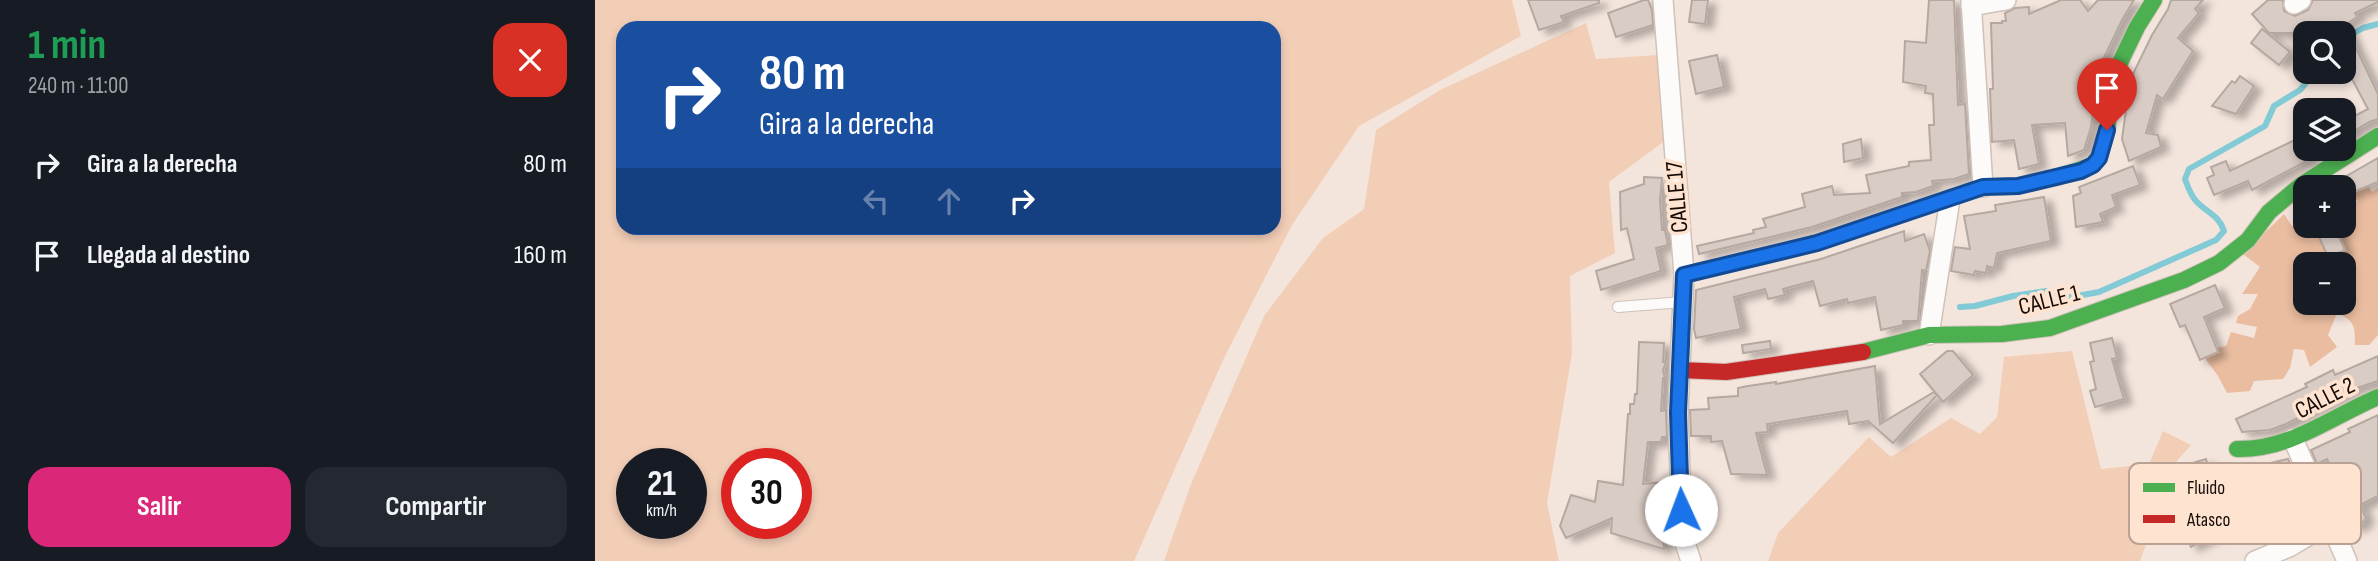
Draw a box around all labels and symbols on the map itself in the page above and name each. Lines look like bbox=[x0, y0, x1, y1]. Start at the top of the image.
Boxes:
pin bbox=[2077, 58, 2137, 130]
street label: CALLE 17 bbox=[1659, 160, 1695, 234]
street label: CALLE 1 bbox=[2016, 278, 2083, 322]
street label: CALLE 2 bbox=[2290, 371, 2360, 425]
speed limit sign: 30 bbox=[721, 448, 812, 539]
legend bbox=[2129, 463, 2361, 544]
position arrow bbox=[1644, 473, 1718, 547]
text: Fluido bbox=[2187, 477, 2225, 500]
text: Atasco bbox=[2186, 509, 2230, 532]

